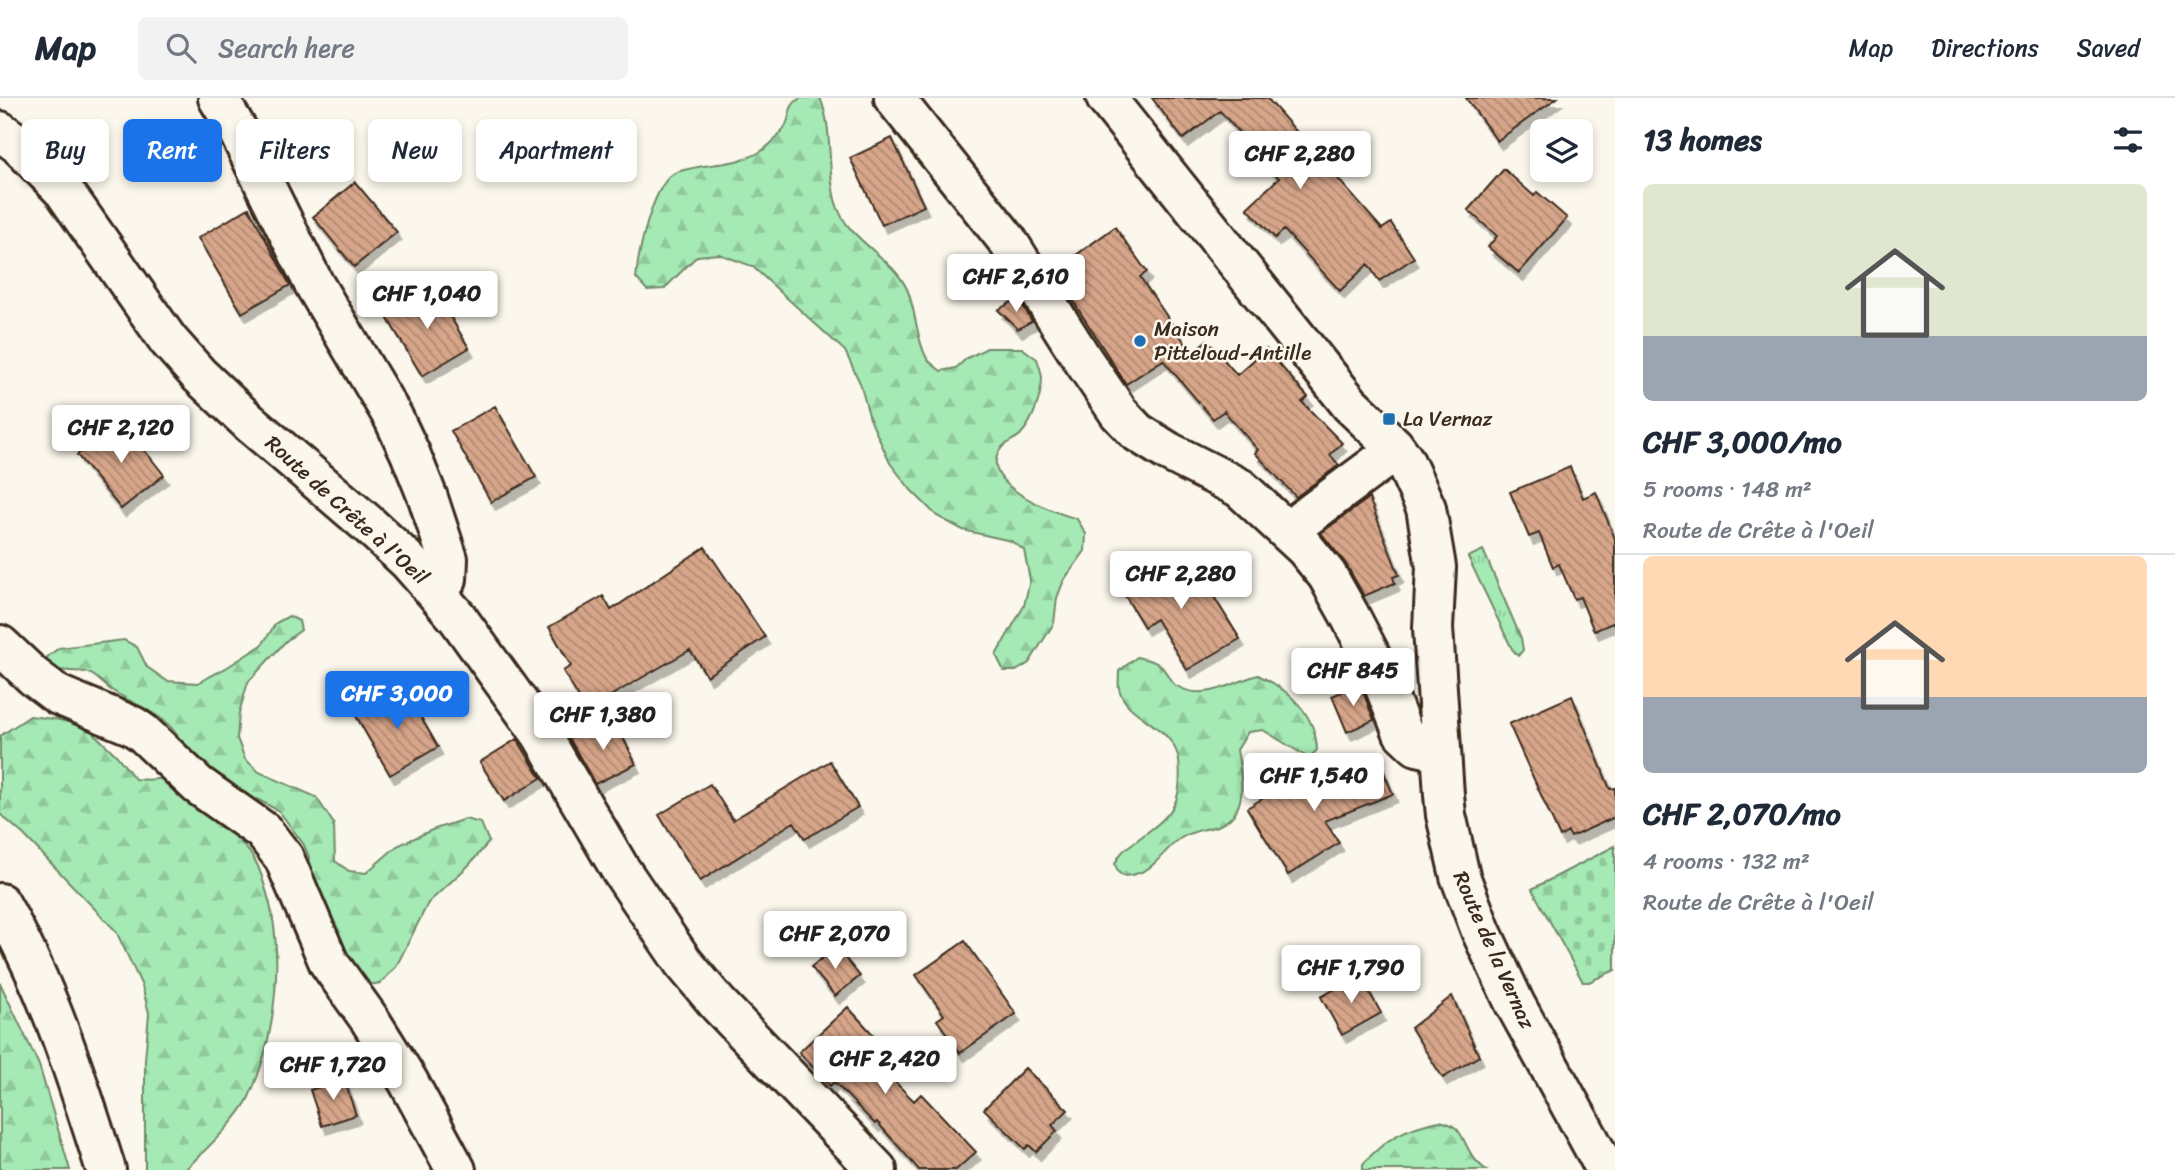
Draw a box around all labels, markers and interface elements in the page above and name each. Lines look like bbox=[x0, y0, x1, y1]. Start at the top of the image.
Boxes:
search box bbox=[138, 17, 628, 80]
text: Map bbox=[35, 19, 96, 77]
text: Search here bbox=[218, 25, 355, 71]
text: Map bbox=[1849, 27, 1893, 69]
text: Directions bbox=[1931, 27, 2039, 69]
text: Saved bbox=[2077, 27, 2140, 69]
icon: search bbox=[162, 29, 200, 67]
text: 13 homes bbox=[1643, 113, 1762, 167]
chip: Buy bbox=[21, 119, 109, 182]
chip: Rent bbox=[123, 119, 222, 182]
chip: Filters bbox=[236, 119, 354, 182]
chip: New bbox=[368, 119, 462, 182]
chip: Apartment bbox=[476, 119, 637, 182]
map controls bbox=[1530, 119, 1593, 182]
button: layers bbox=[1530, 119, 1593, 182]
icon: filters bbox=[2109, 121, 2147, 159]
pin: CHF 2,280 bbox=[1220, 132, 1380, 191]
text: CHF 2,280 bbox=[1245, 133, 1355, 174]
icon: home bbox=[1832, 230, 1958, 356]
pin: CHF 2,610 bbox=[936, 254, 1096, 314]
text: CHF 2,610 bbox=[963, 256, 1069, 297]
pin: CHF 1,040 bbox=[347, 272, 507, 331]
text: CHF 1,040 bbox=[373, 273, 481, 314]
place label: Maison Pitteloud-Antille bbox=[1154, 310, 1311, 372]
marker: Maison Pitteloud-Antille bbox=[1132, 333, 1148, 349]
place label: La Vernaz bbox=[1403, 400, 1492, 438]
pin: CHF 2,120 bbox=[41, 406, 201, 465]
text: CHF 2,120 bbox=[68, 407, 174, 448]
marker: La Vernaz bbox=[1381, 411, 1397, 427]
text: CHF 3,000/mo bbox=[1643, 415, 1842, 469]
street label: Route de Crête à l'Oeil bbox=[256, 425, 439, 595]
text: 5 rooms · 148 m² bbox=[1643, 469, 1812, 510]
text: Route de Crête à l'Oeil bbox=[1643, 510, 1874, 551]
pin: CHF 2,280 bbox=[1101, 552, 1261, 611]
text: CHF 2,280 bbox=[1126, 553, 1236, 594]
icon: home bbox=[1832, 602, 1958, 728]
pin: CHF 845 bbox=[1288, 648, 1418, 708]
text: CHF 845 bbox=[1307, 650, 1399, 691]
pin: CHF 3,000 bbox=[317, 672, 477, 731]
text: CHF 3,000 bbox=[341, 673, 453, 714]
pin: CHF 1,380 bbox=[523, 692, 683, 752]
text: CHF 1,380 bbox=[550, 694, 656, 735]
pin: CHF 1,540 bbox=[1234, 754, 1394, 813]
text: CHF 1,540 bbox=[1260, 755, 1368, 796]
text: CHF 2,070/mo bbox=[1643, 787, 1841, 841]
text: 4 rooms · 132 m² bbox=[1643, 841, 1810, 882]
street label: Route de la Vernaz bbox=[1442, 865, 1546, 1035]
text: Route de Crête à l'Oeil bbox=[1643, 882, 1874, 923]
pin: CHF 2,070 bbox=[755, 912, 915, 971]
text: CHF 2,070 bbox=[780, 913, 890, 954]
pin: CHF 1,790 bbox=[1271, 946, 1431, 1005]
text: CHF 1,790 bbox=[1298, 947, 1405, 988]
pin: CHF 2,420 bbox=[805, 1037, 965, 1096]
text: CHF 2,420 bbox=[830, 1038, 940, 1079]
pin: CHF 1,720 bbox=[253, 1042, 413, 1102]
text: CHF 1,720 bbox=[280, 1044, 386, 1085]

